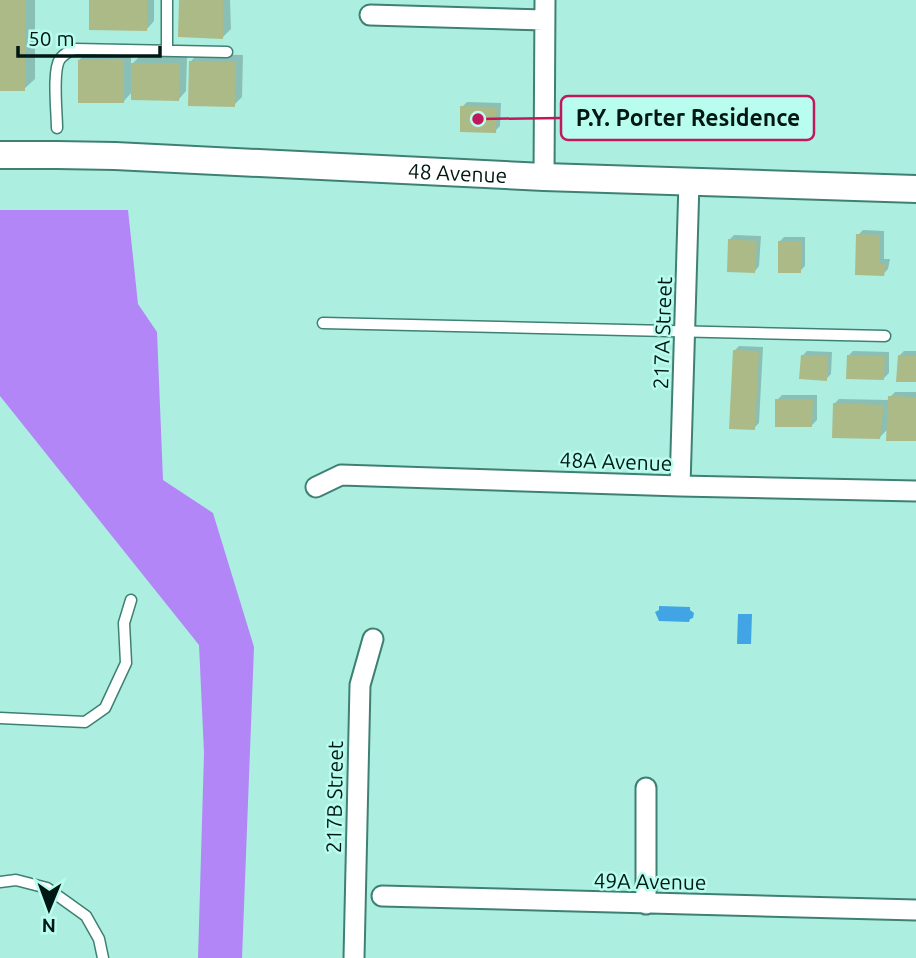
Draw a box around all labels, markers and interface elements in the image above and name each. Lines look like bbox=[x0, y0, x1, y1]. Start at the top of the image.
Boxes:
scale bar bbox=[18, 14, 159, 58]
text: 50 m bbox=[28, 26, 75, 50]
callout: P.Y. Porter Residence bbox=[561, 96, 814, 140]
text: P.Y. Porter Residence bbox=[576, 105, 800, 130]
street label: 48 Avenue bbox=[407, 158, 508, 187]
street label: 217A Street bbox=[648, 276, 676, 390]
street label: 48A Avenue bbox=[559, 447, 673, 475]
street label: 217B Street bbox=[321, 741, 347, 853]
street label: 49A Avenue bbox=[593, 868, 707, 894]
north arrow bbox=[14, 874, 84, 944]
text: N bbox=[41, 915, 56, 937]

